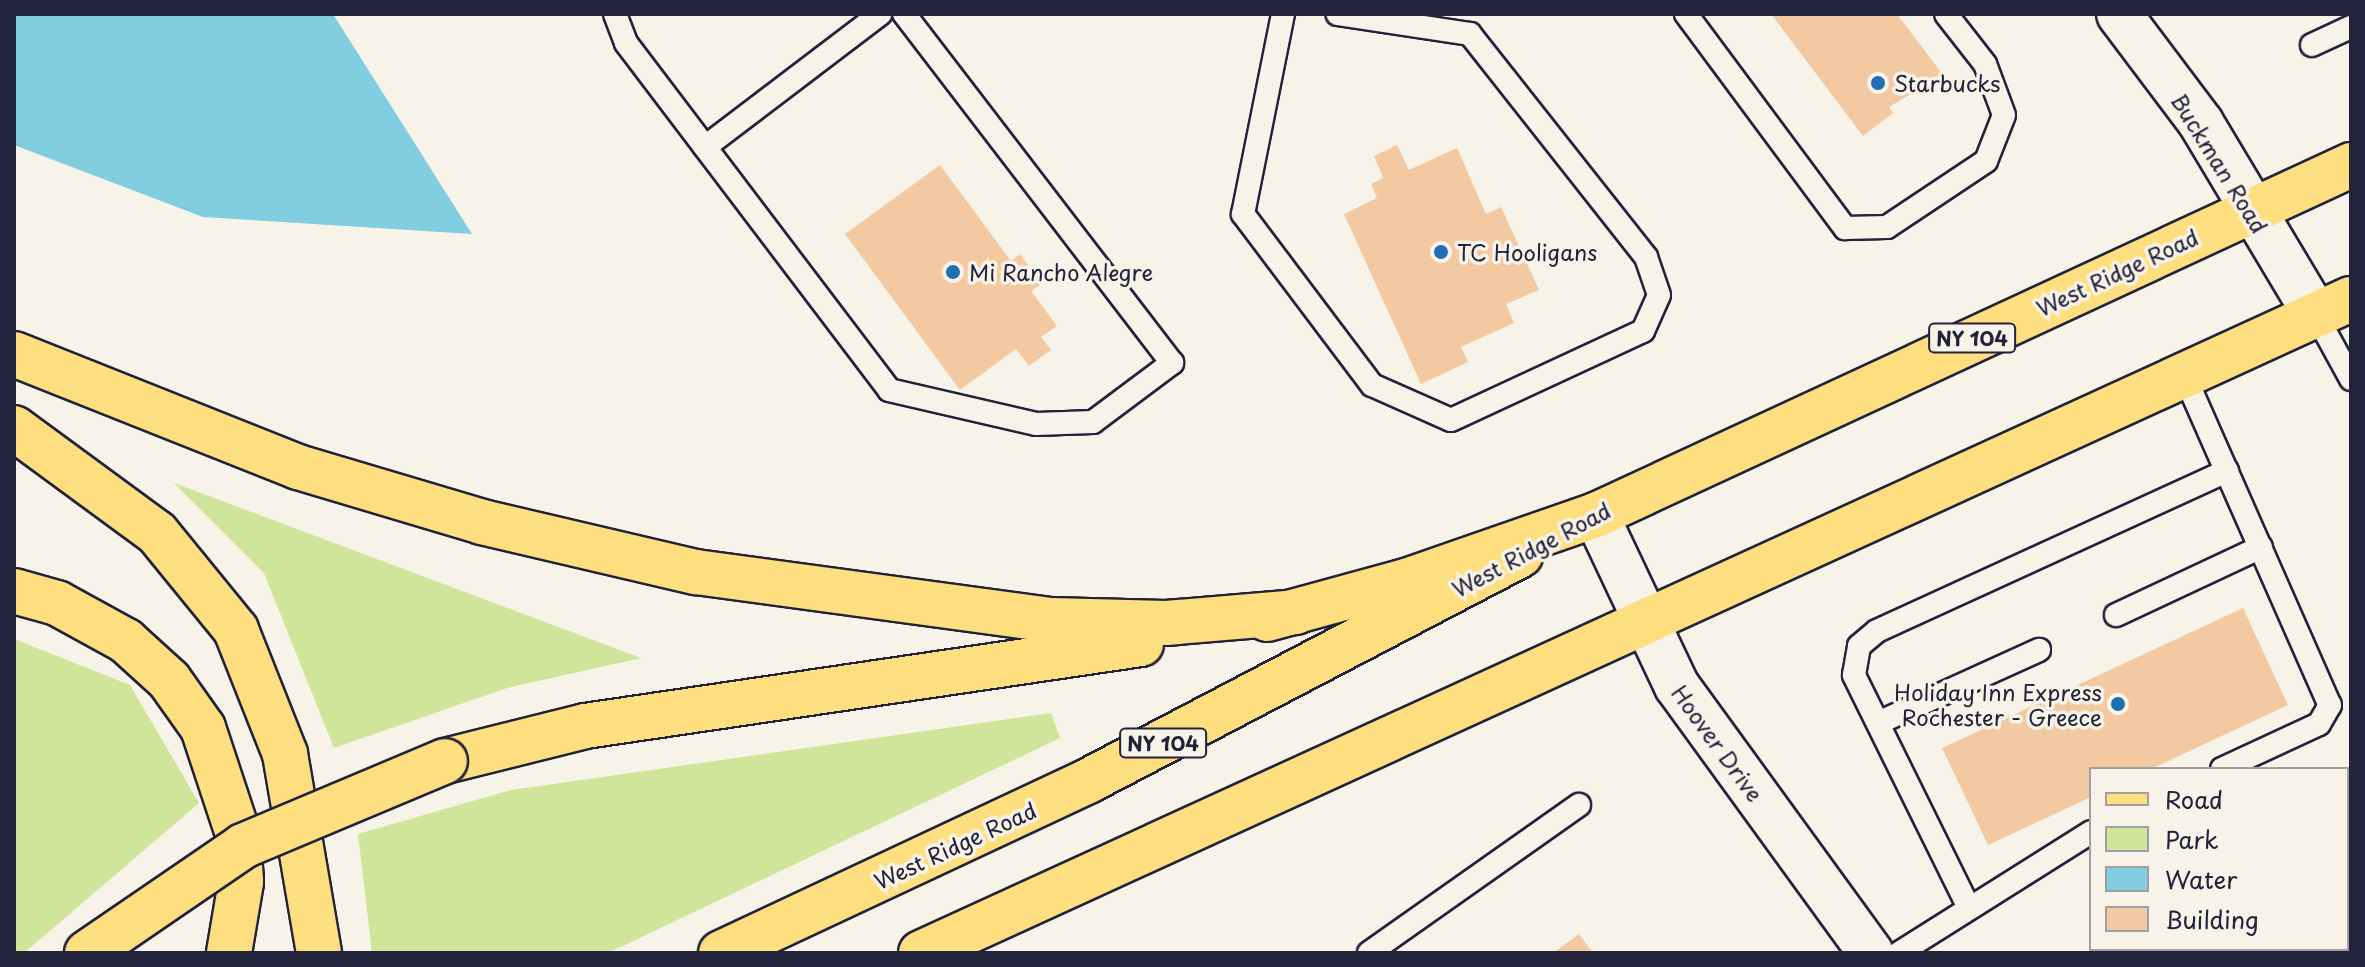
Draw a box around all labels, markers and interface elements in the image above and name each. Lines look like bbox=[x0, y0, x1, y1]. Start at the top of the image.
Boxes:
place label: Starbucks bbox=[1894, 70, 2001, 96]
marker: Starbucks bbox=[1869, 74, 1887, 92]
street label: Buckman Road bbox=[2167, 88, 2273, 238]
street label: West Ridge Road bbox=[2031, 223, 2203, 321]
place label: TC Hooligans bbox=[1457, 239, 1598, 265]
marker: TC Hooligans bbox=[1432, 243, 1450, 261]
place label: Mi Rancho Alegre bbox=[969, 259, 1156, 285]
marker: Mi Rancho Alegre bbox=[944, 263, 962, 281]
road number: NY 104 bbox=[1926, 322, 2018, 354]
street label: West Ridge Road bbox=[1447, 496, 1615, 602]
place label: Holiday Inn Express Rochester - Greece bbox=[1894, 678, 2102, 730]
street label: Hoover Drive bbox=[1667, 680, 1769, 806]
marker: Holiday Inn Express Rochester - Greece bbox=[2109, 695, 2127, 713]
road number: NY 104 bbox=[1117, 727, 1209, 759]
legend bbox=[2089, 767, 2349, 951]
text: Road bbox=[2165, 781, 2223, 817]
street label: West Ridge Road bbox=[869, 796, 1041, 894]
text: Park bbox=[2165, 821, 2219, 857]
text: Water bbox=[2165, 861, 2237, 897]
text: Building bbox=[2165, 901, 2259, 937]

